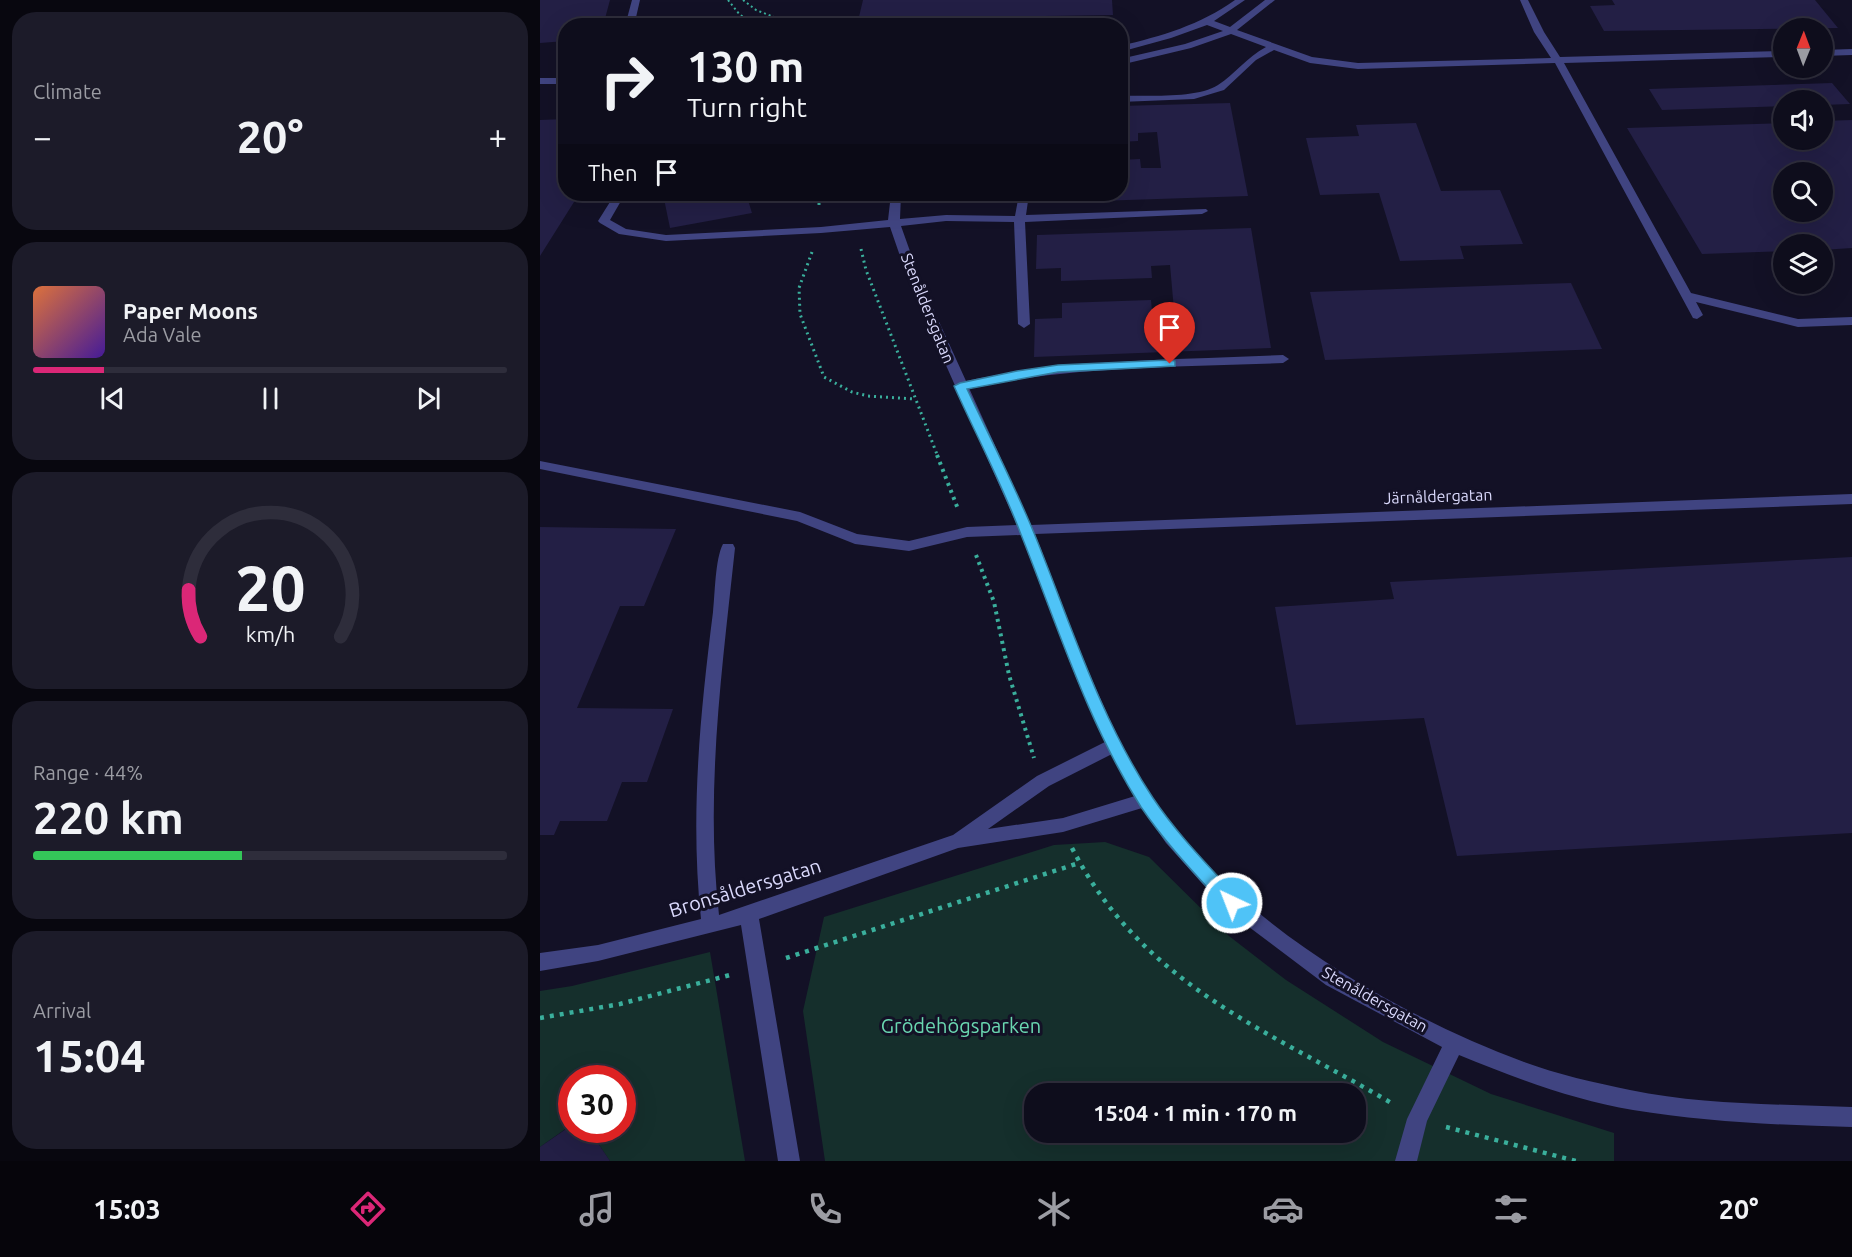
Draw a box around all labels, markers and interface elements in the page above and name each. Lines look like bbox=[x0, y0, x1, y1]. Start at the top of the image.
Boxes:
north arrow bbox=[1773, 18, 1833, 78]
map controls bbox=[1773, 18, 1833, 294]
icon: right bbox=[588, 42, 666, 120]
text: 130 m bbox=[687, 43, 804, 90]
text: Climate bbox=[33, 80, 102, 103]
button: sound bbox=[1773, 90, 1833, 150]
text: Turn right bbox=[687, 92, 807, 122]
text: 20° bbox=[237, 111, 303, 162]
text: − bbox=[33, 118, 52, 155]
text: + bbox=[488, 118, 507, 155]
icon: arrive bbox=[650, 156, 683, 189]
text: Then bbox=[588, 160, 638, 185]
button: search bbox=[1773, 162, 1833, 222]
button: layers bbox=[1773, 234, 1833, 294]
street label: Stenåldersgatan bbox=[898, 250, 958, 366]
text: Paper Moons bbox=[123, 298, 258, 323]
pin bbox=[1144, 302, 1195, 364]
icon: arrive bbox=[1153, 311, 1186, 344]
text: Ada Vale bbox=[123, 323, 201, 346]
icon: previous bbox=[96, 382, 129, 415]
icon: pause bbox=[254, 382, 287, 415]
icon: next bbox=[412, 382, 445, 415]
street label: Järnåldergatan bbox=[1383, 485, 1493, 507]
text: 20 bbox=[235, 554, 305, 624]
text: km/h bbox=[245, 623, 295, 647]
text: Range · 44% bbox=[33, 761, 143, 784]
text: 220 km bbox=[33, 792, 184, 843]
street label: Bronsåldersgatan bbox=[666, 853, 824, 922]
position arrow bbox=[1200, 871, 1264, 935]
street label: Stenåldersgatan bbox=[1319, 963, 1431, 1035]
text: Arrival bbox=[33, 999, 91, 1022]
park label: Grödehögsparken bbox=[881, 1014, 1041, 1037]
text: 15:04 bbox=[33, 1030, 146, 1081]
speed limit sign: 30 bbox=[558, 1065, 636, 1143]
text: 15:04 · 1 min · 170 m bbox=[1093, 1100, 1297, 1125]
icon: directions bbox=[347, 1188, 389, 1230]
icon: music bbox=[576, 1188, 618, 1230]
icon: phone bbox=[804, 1188, 846, 1230]
icon: climate bbox=[1033, 1188, 1075, 1230]
icon: car bbox=[1262, 1188, 1304, 1230]
icon: filters bbox=[1490, 1188, 1532, 1230]
text: 15:03 bbox=[93, 1194, 161, 1224]
text: 20° bbox=[1719, 1194, 1759, 1224]

